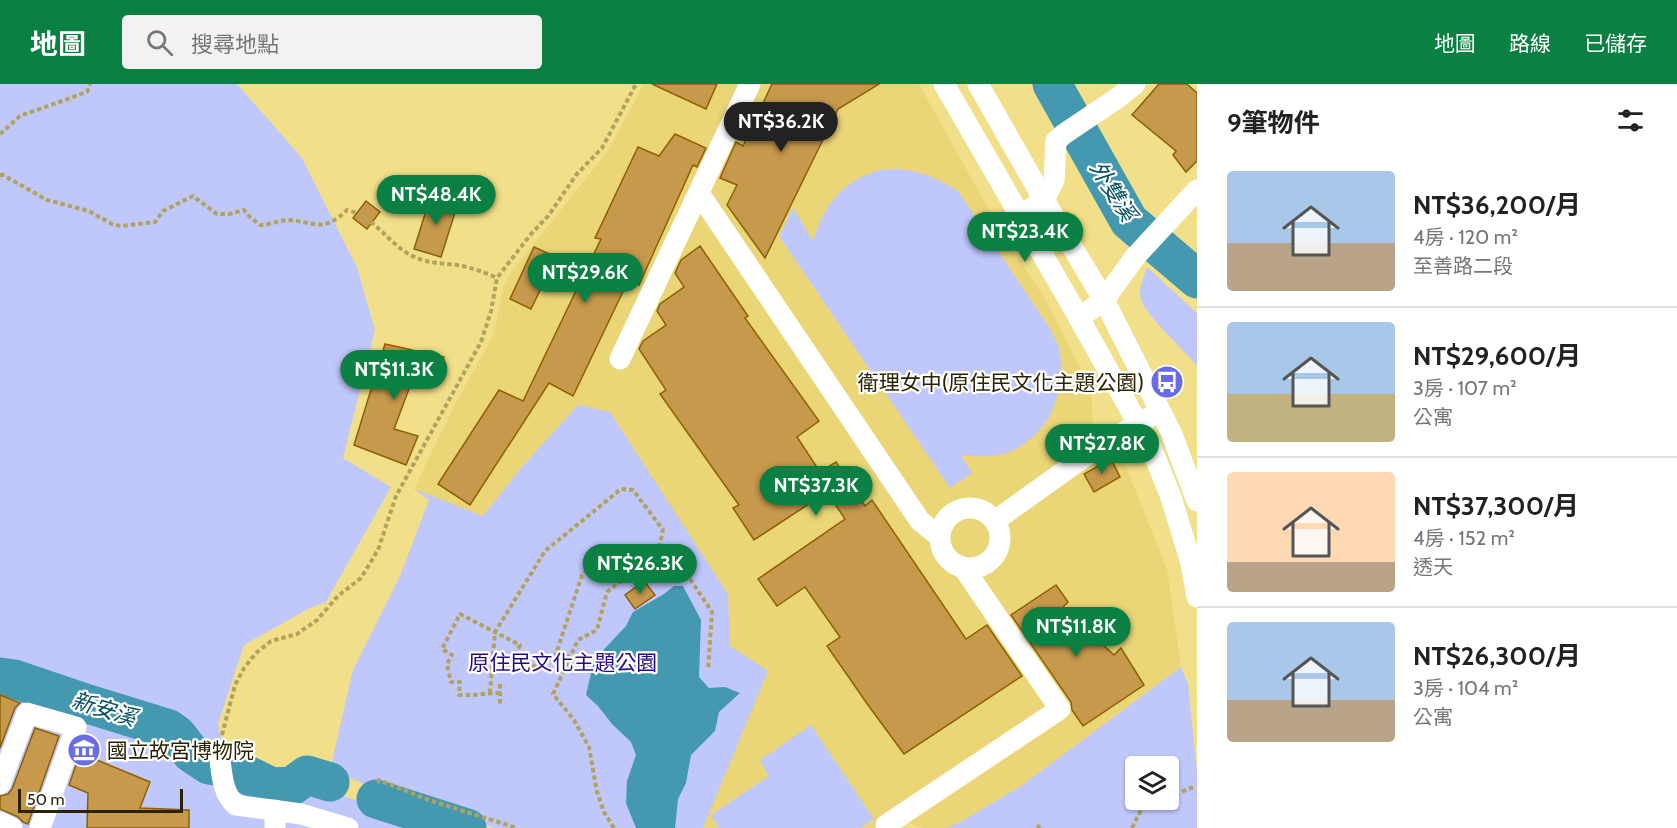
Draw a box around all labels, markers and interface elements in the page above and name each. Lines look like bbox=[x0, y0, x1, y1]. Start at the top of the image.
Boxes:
search box bbox=[122, 15, 542, 69]
icon: search bbox=[143, 26, 176, 59]
text: 地圖 bbox=[30, 27, 86, 61]
text: 搜尋地點 bbox=[191, 31, 279, 58]
text: 地圖 bbox=[1434, 31, 1476, 56]
text: 路線 bbox=[1509, 31, 1551, 56]
text: 已儲存 bbox=[1584, 31, 1647, 56]
pin: NT$36.2K bbox=[719, 102, 843, 153]
icon: filters bbox=[1614, 104, 1647, 137]
text: 9筆物件 bbox=[1227, 107, 1320, 139]
text: NT$36.2K bbox=[738, 109, 824, 133]
water label: 外雙溪 bbox=[1084, 156, 1144, 229]
pin: NT$48.4K bbox=[374, 175, 498, 226]
text: NT$48.4K bbox=[391, 182, 481, 206]
text: NT$36,200/月 bbox=[1413, 189, 1581, 221]
icon: home bbox=[1275, 195, 1347, 267]
pin: NT$23.4K bbox=[963, 212, 1087, 263]
text: NT$23.4K bbox=[981, 219, 1069, 243]
text: 4房 · 120 m² bbox=[1413, 225, 1518, 249]
pin: NT$29.6K bbox=[523, 253, 647, 304]
text: 至善路二段 bbox=[1413, 254, 1513, 278]
text: NT$29.6K bbox=[542, 260, 628, 284]
text: NT$29,600/月 bbox=[1413, 340, 1581, 372]
icon: home bbox=[1275, 346, 1347, 418]
pin: NT$11.3K bbox=[332, 350, 456, 401]
text: NT$11.3K bbox=[354, 357, 434, 381]
bus stop icon: 衛理女中(原住民文化主題公園) bbox=[1149, 364, 1185, 400]
place label: 衛理女中(原住民文化主題公園) bbox=[858, 370, 1144, 395]
text: 3房 · 107 m² bbox=[1413, 376, 1517, 400]
text: 公寓 bbox=[1413, 405, 1453, 429]
pin: NT$27.8K bbox=[1040, 424, 1164, 475]
text: NT$27.8K bbox=[1059, 431, 1145, 455]
pin: NT$37.3K bbox=[754, 466, 878, 517]
text: NT$37.3K bbox=[774, 473, 858, 497]
text: NT$37,300/月 bbox=[1413, 490, 1579, 522]
icon: home bbox=[1275, 496, 1347, 568]
text: 4房 · 152 m² bbox=[1413, 526, 1515, 550]
pin: NT$26.3K bbox=[578, 544, 702, 595]
text: NT$26.3K bbox=[597, 551, 683, 575]
text: 透天 bbox=[1413, 555, 1453, 579]
pin: NT$11.8K bbox=[1014, 607, 1138, 658]
text: NT$11.8K bbox=[1036, 614, 1116, 638]
text: NT$26,300/月 bbox=[1413, 640, 1581, 672]
icon: home bbox=[1275, 646, 1347, 718]
park label: 原住民文化主題公園 bbox=[469, 650, 658, 675]
text: 3房 · 104 m² bbox=[1413, 676, 1518, 700]
water label: 新安溪 bbox=[68, 686, 142, 732]
text: 公寓 bbox=[1413, 705, 1453, 729]
museum icon: 國立故宮博物院 bbox=[66, 732, 102, 768]
place label: 國立故宮博物院 bbox=[107, 738, 254, 763]
map controls bbox=[1125, 756, 1179, 810]
button: layers bbox=[1125, 756, 1179, 810]
scale bar bbox=[18, 786, 183, 814]
text: 50 m bbox=[27, 790, 64, 809]

